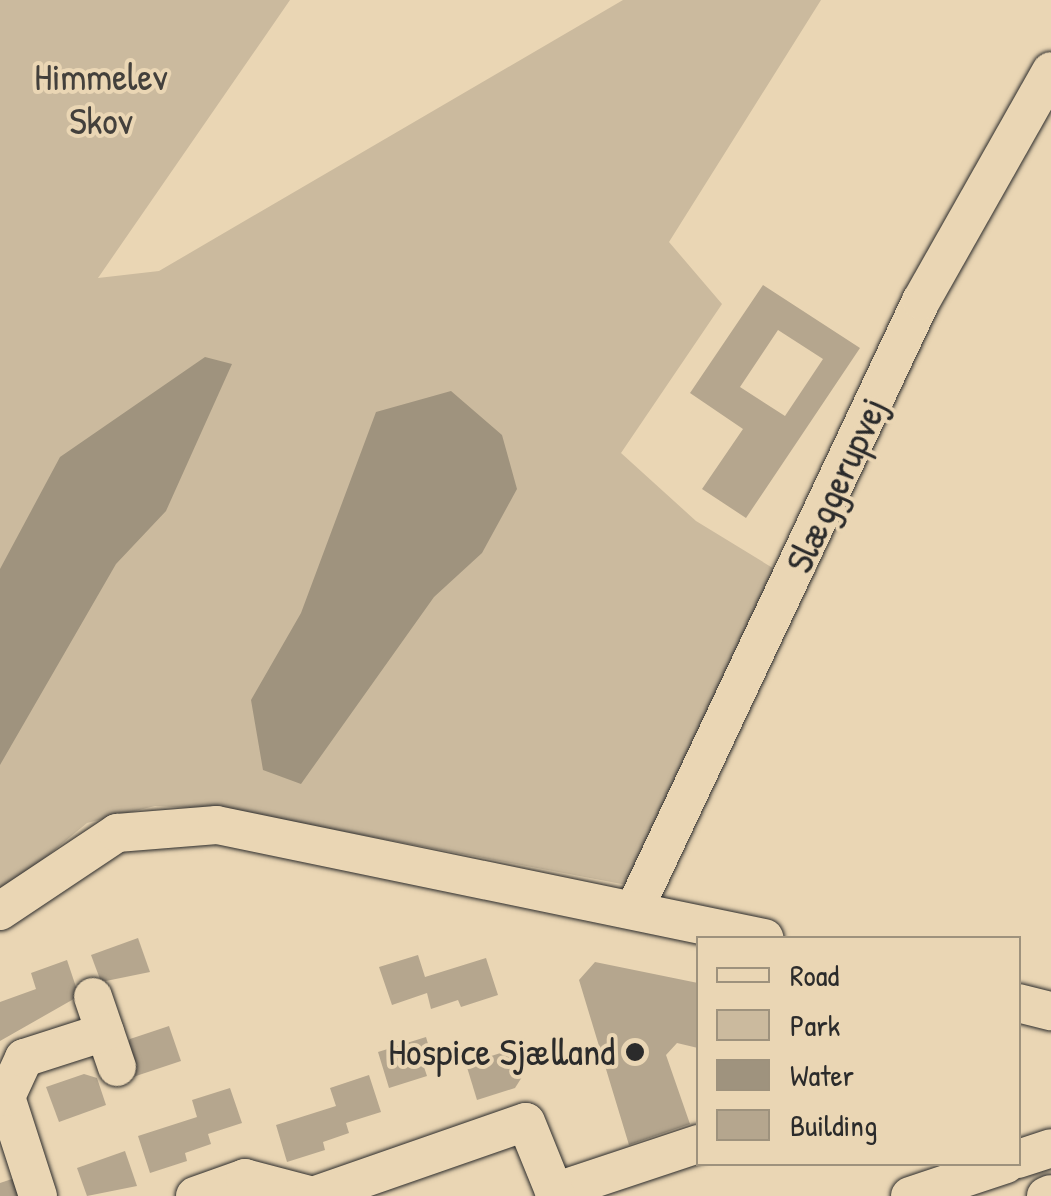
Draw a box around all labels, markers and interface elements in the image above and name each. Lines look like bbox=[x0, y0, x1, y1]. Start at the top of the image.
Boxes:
park label: Himmelev Skov bbox=[34, 54, 168, 143]
street label: Slæggerupvej bbox=[776, 390, 896, 580]
legend bbox=[696, 936, 1021, 1166]
text: Road bbox=[790, 955, 839, 995]
text: Park bbox=[790, 1005, 840, 1045]
place label: Hospice Sjælland bbox=[388, 1029, 615, 1075]
marker: Hospice Sjælland bbox=[624, 1041, 646, 1063]
text: Water bbox=[790, 1055, 854, 1095]
text: Building bbox=[790, 1105, 877, 1145]

